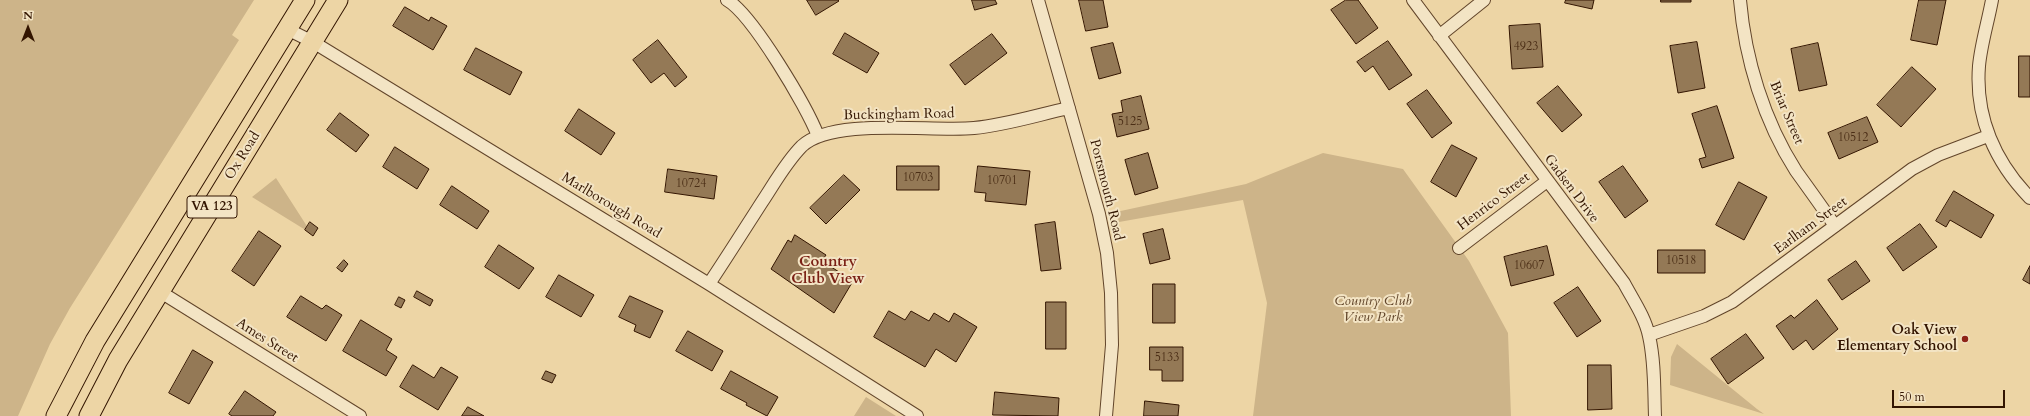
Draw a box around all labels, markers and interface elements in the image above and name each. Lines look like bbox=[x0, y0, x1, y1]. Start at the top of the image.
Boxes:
north arrow bbox=[8, 8, 48, 48]
text: N bbox=[23, 8, 33, 23]
house number: 4923 bbox=[1514, 40, 1538, 54]
street label: Briar Street bbox=[1765, 79, 1807, 147]
street label: Buckingham Road bbox=[843, 106, 955, 124]
house number: 5125 bbox=[1118, 115, 1142, 129]
street label: Ox Road bbox=[222, 129, 264, 183]
house number: 10512 bbox=[1838, 131, 1868, 145]
street label: Portsmouth Road bbox=[1085, 138, 1127, 242]
street label: Gadsen Drive bbox=[1540, 152, 1602, 226]
street label: Henrico Street bbox=[1454, 169, 1534, 235]
street label: Marlborough Road bbox=[558, 170, 664, 242]
house number: 10703 bbox=[903, 171, 933, 185]
house number: 10701 bbox=[987, 174, 1017, 188]
house number: 10724 bbox=[676, 177, 706, 191]
street label: Earlham Street bbox=[1771, 194, 1851, 258]
road number: VA 123 bbox=[187, 196, 237, 218]
district label: Country Club View bbox=[791, 254, 865, 289]
house number: 10518 bbox=[1666, 254, 1696, 268]
house number: 10607 bbox=[1514, 259, 1544, 273]
park label: Country Club View Park bbox=[1334, 294, 1412, 326]
street label: Ames Street bbox=[233, 315, 301, 367]
place label: Oak View Elementary School bbox=[1837, 323, 1957, 356]
marker: Oak View Elementary School bbox=[1960, 334, 1970, 344]
house number: 5133 bbox=[1155, 351, 1179, 365]
scale bar bbox=[1894, 382, 2007, 408]
text: 50 m bbox=[1899, 389, 1925, 405]

